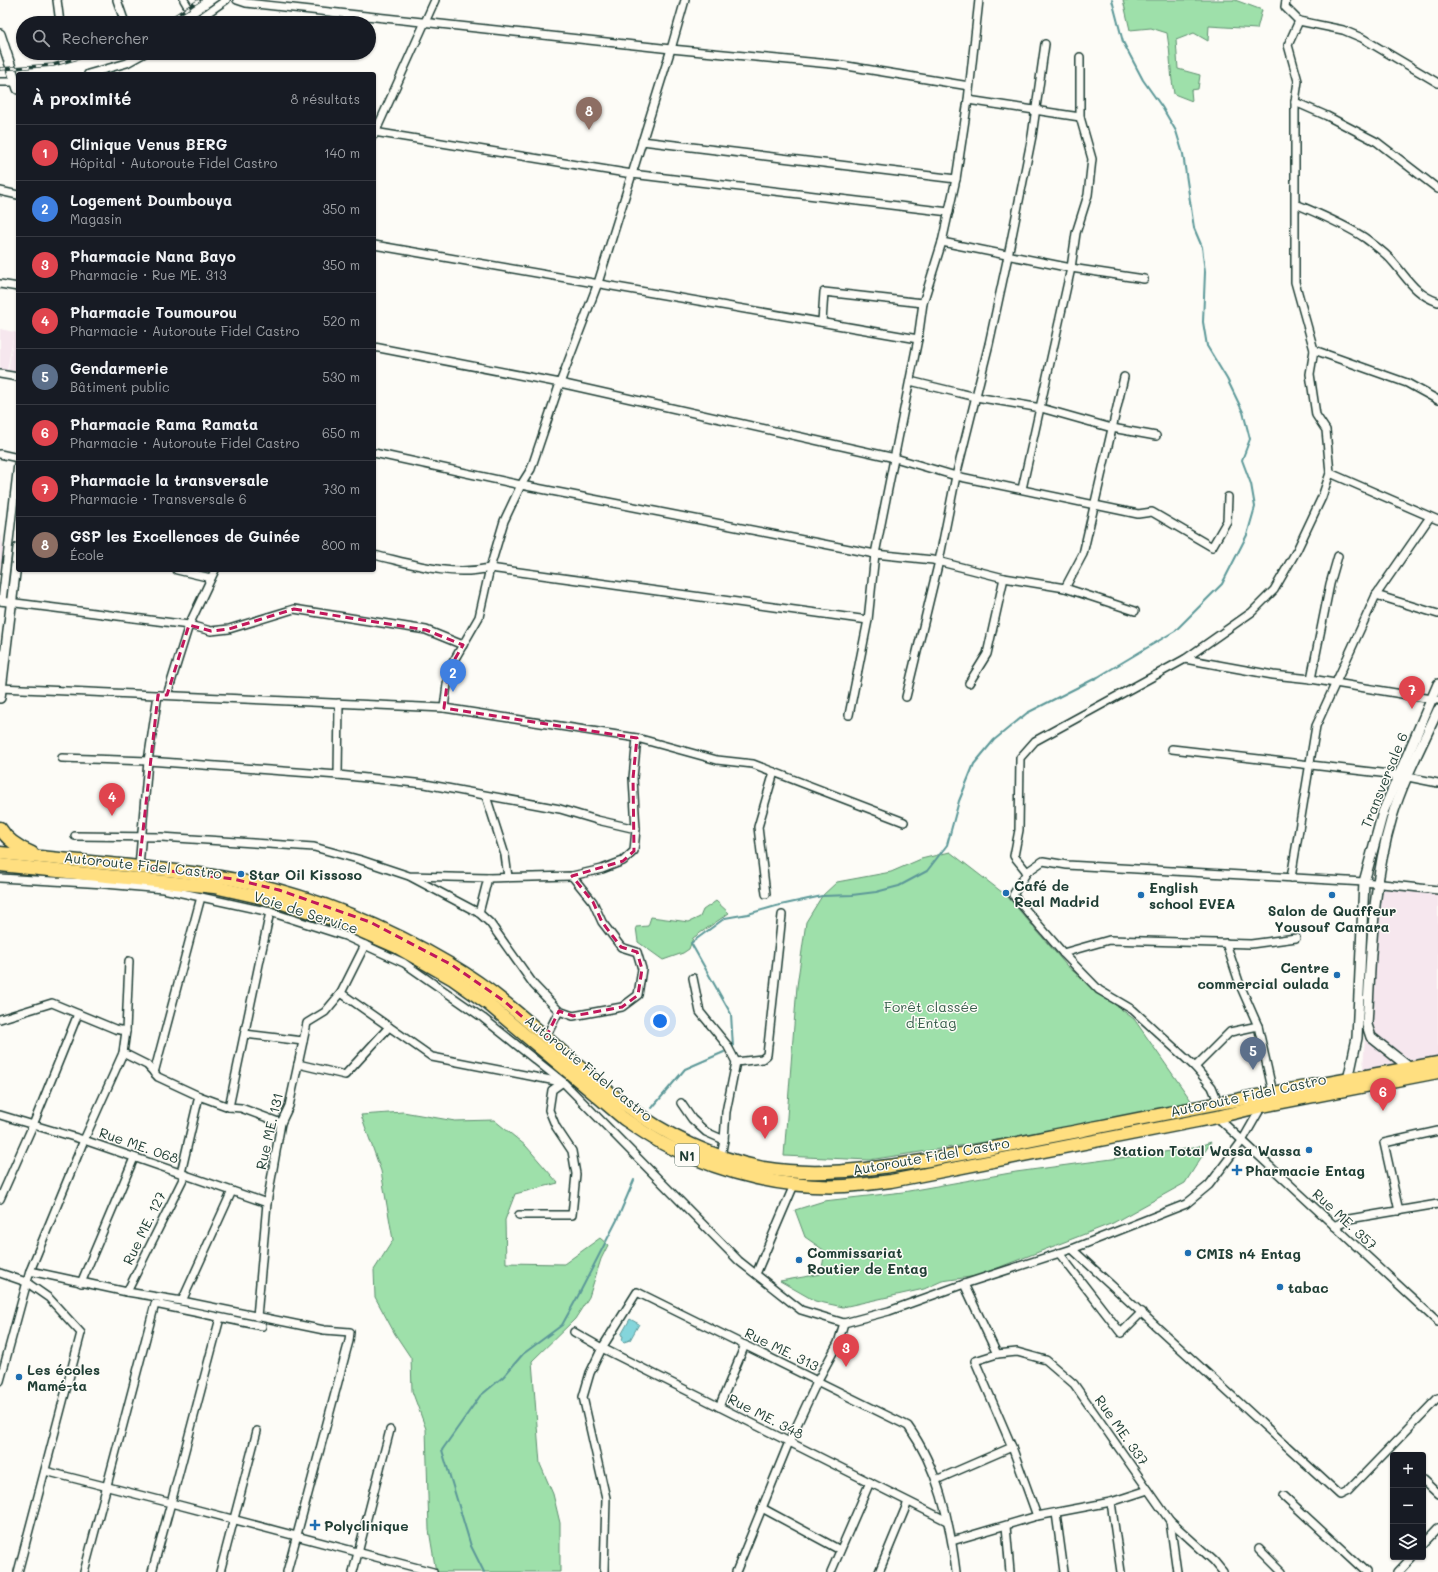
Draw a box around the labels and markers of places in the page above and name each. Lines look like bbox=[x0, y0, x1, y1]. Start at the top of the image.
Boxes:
pin: 8 bbox=[576, 97, 602, 130]
pin: 2 bbox=[440, 659, 466, 692]
pin: 7 bbox=[1399, 676, 1425, 709]
pin: 4 bbox=[99, 783, 125, 816]
place label: Star Oil Kissoso bbox=[249, 865, 362, 884]
marker: Star Oil Kissoso bbox=[236, 869, 246, 879]
place label: Café de Real Madrid bbox=[1014, 876, 1099, 911]
place label: English school EVEA bbox=[1149, 878, 1236, 913]
marker: Café de Real Madrid bbox=[1001, 888, 1011, 898]
marker: English school EVEA bbox=[1136, 890, 1146, 900]
marker: Salon de Quaffeur Yousouf Camara bbox=[1327, 890, 1337, 900]
place label: Salon de Quaffeur Yousouf Camara bbox=[1268, 901, 1396, 936]
place label: Centre commercial oulada bbox=[1197, 958, 1329, 993]
marker: Centre commercial oulada bbox=[1332, 970, 1342, 980]
pin: 5 bbox=[1240, 1037, 1266, 1070]
pin: 6 bbox=[1370, 1078, 1396, 1111]
pin: 1 bbox=[752, 1106, 778, 1139]
place label: Station Total Wassa Wassa bbox=[1113, 1141, 1301, 1160]
marker: Station Total Wassa Wassa bbox=[1304, 1145, 1314, 1155]
place label: Pharmacie Entag bbox=[1245, 1161, 1365, 1180]
marker: Pharmacie Entag bbox=[1232, 1165, 1242, 1175]
place label: Commissariat Routier de Entag bbox=[807, 1243, 927, 1278]
place label: CMIS n4 Entag bbox=[1196, 1244, 1301, 1263]
marker: CMIS n4 Entag bbox=[1183, 1248, 1193, 1258]
marker: Commissariat Routier de Entag bbox=[794, 1255, 804, 1265]
place label: tabac bbox=[1288, 1278, 1329, 1297]
marker: tabac bbox=[1275, 1282, 1285, 1292]
pin: 3 bbox=[833, 1334, 859, 1367]
place label: Les écoles Mamé-ta bbox=[27, 1360, 100, 1395]
marker: Les écoles Mamé-ta bbox=[14, 1372, 24, 1382]
place label: Polyclinique bbox=[324, 1516, 408, 1535]
marker: Polyclinique bbox=[309, 1519, 321, 1531]

